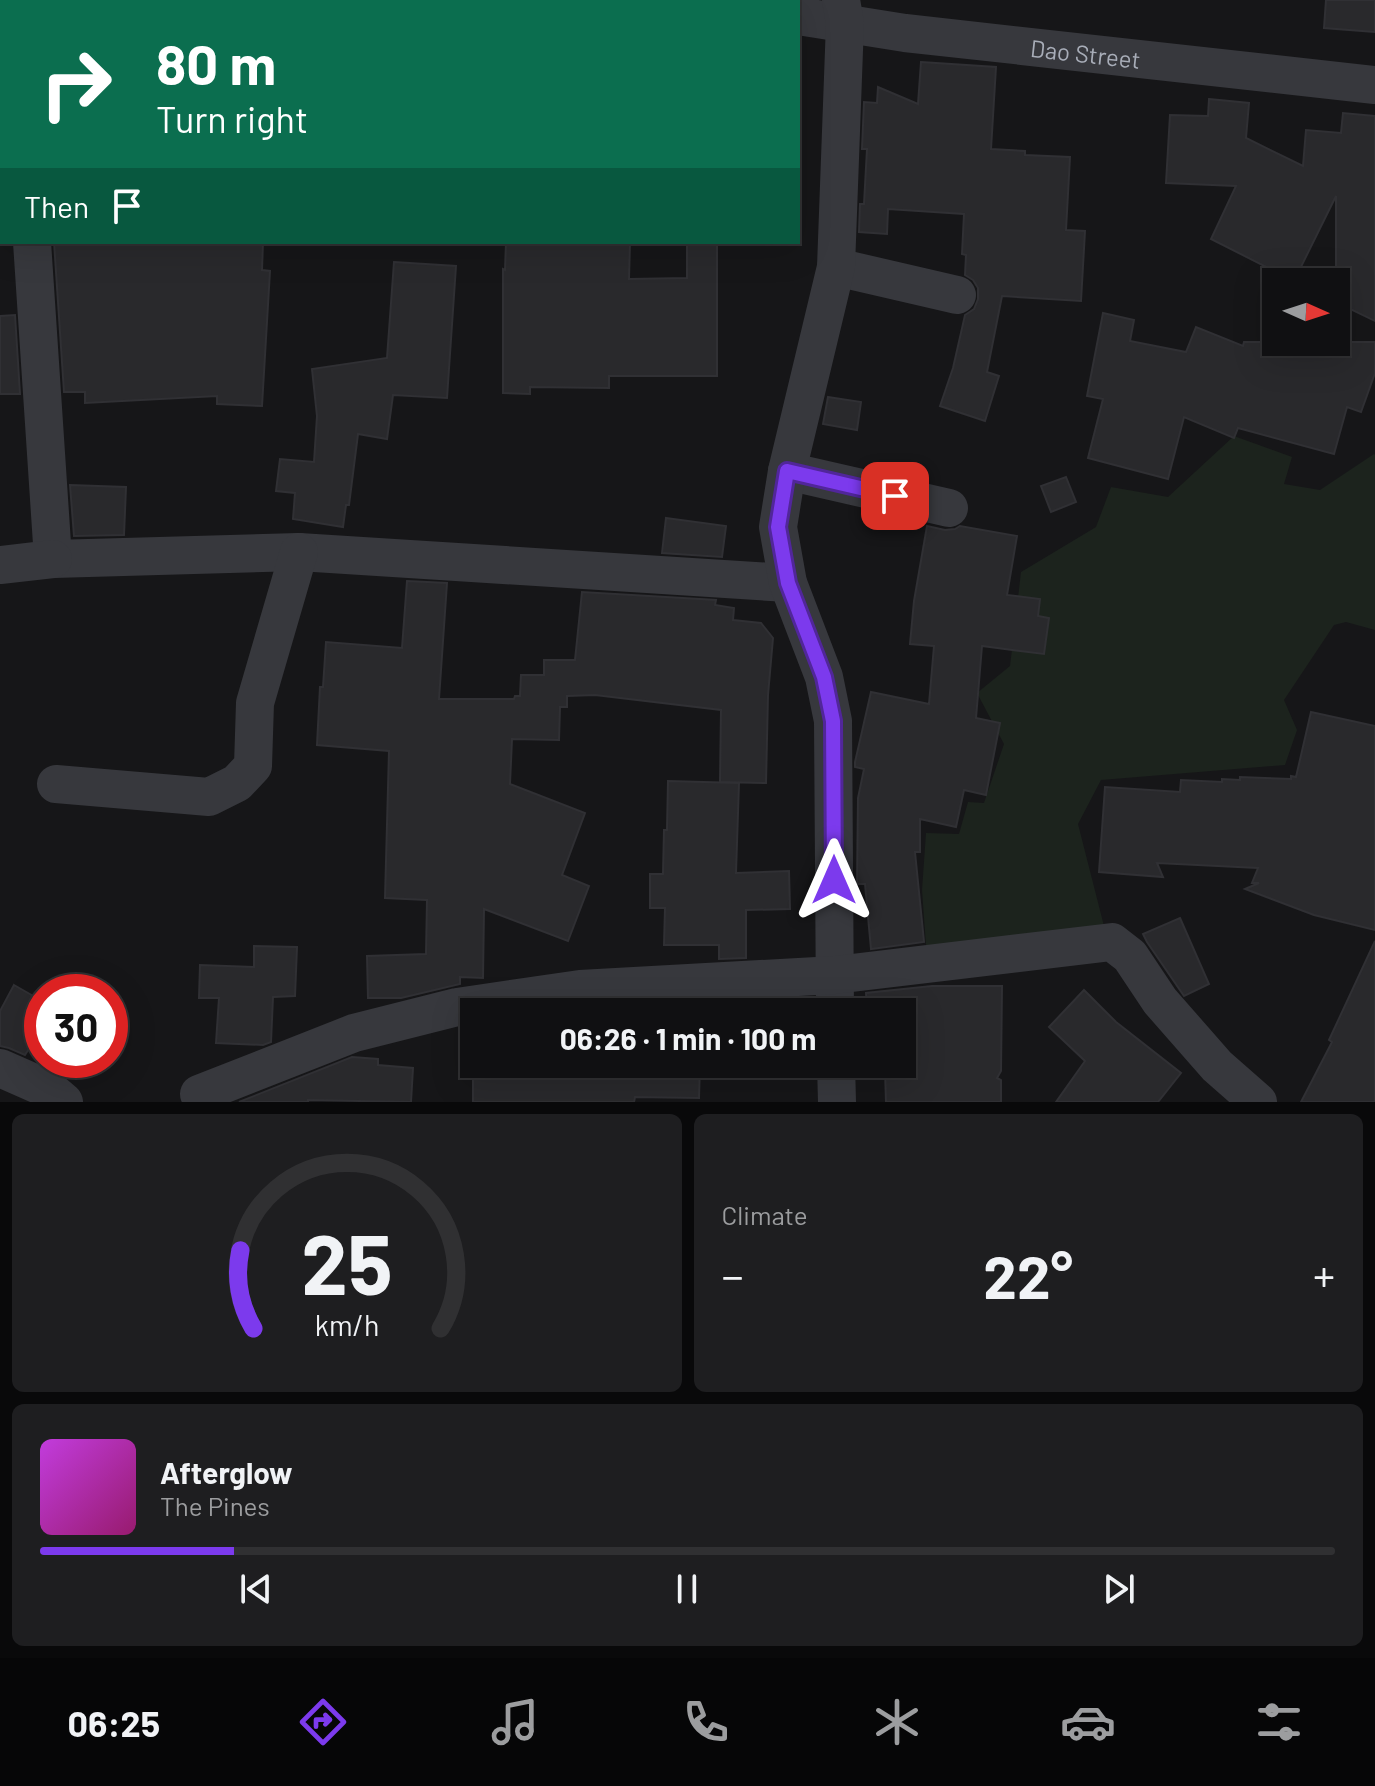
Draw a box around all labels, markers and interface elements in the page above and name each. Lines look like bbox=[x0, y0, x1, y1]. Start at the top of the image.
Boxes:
text: 80 m bbox=[156, 29, 276, 96]
icon: right bbox=[24, 32, 128, 136]
street label: Dao Street bbox=[1029, 32, 1142, 73]
text: Turn right bbox=[156, 97, 308, 140]
icon: arrive bbox=[105, 184, 149, 228]
text: Then bbox=[24, 188, 89, 224]
north arrow bbox=[1262, 268, 1350, 356]
map controls bbox=[1262, 268, 1350, 356]
pin bbox=[861, 462, 929, 530]
icon: arrive bbox=[873, 474, 917, 518]
position arrow bbox=[792, 838, 876, 922]
speed limit sign: 30 bbox=[24, 974, 128, 1078]
text: 06:26 · 1 min · 100 m bbox=[560, 1020, 816, 1056]
text: Climate bbox=[722, 1199, 808, 1230]
text: 25 bbox=[301, 1212, 392, 1312]
text: 22° bbox=[983, 1239, 1073, 1311]
text: − bbox=[722, 1248, 744, 1301]
text: + bbox=[1313, 1248, 1335, 1301]
text: km/h bbox=[314, 1307, 379, 1342]
text: Afterglow bbox=[160, 1454, 293, 1490]
text: The Pines bbox=[160, 1490, 270, 1521]
icon: previous bbox=[234, 1567, 278, 1611]
icon: pause bbox=[665, 1567, 709, 1611]
icon: next bbox=[1097, 1567, 1141, 1611]
icon: directions bbox=[295, 1694, 351, 1750]
icon: music bbox=[487, 1694, 543, 1750]
icon: phone bbox=[678, 1694, 734, 1750]
icon: climate bbox=[869, 1694, 925, 1750]
icon: car bbox=[1060, 1694, 1116, 1750]
icon: filters bbox=[1251, 1694, 1307, 1750]
text: 06:25 bbox=[68, 1701, 160, 1744]

